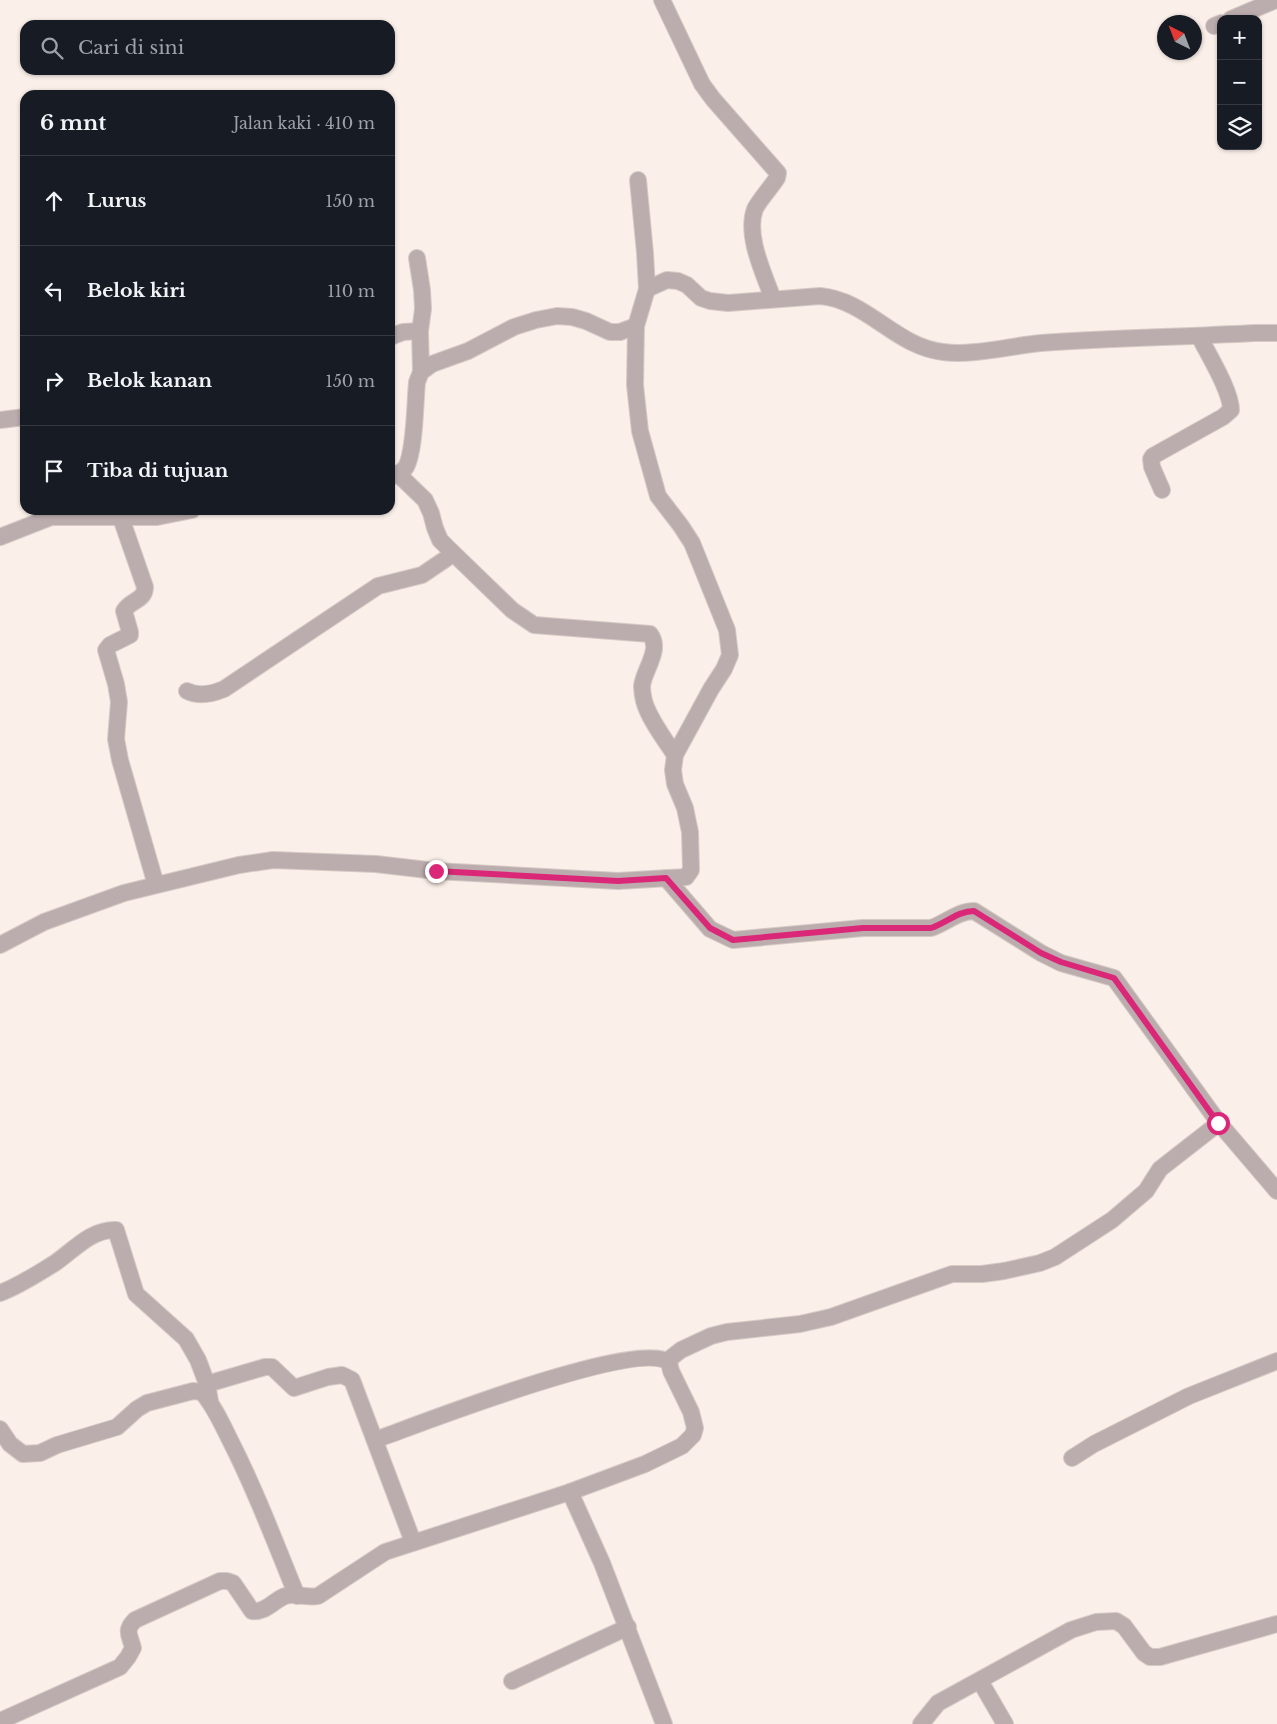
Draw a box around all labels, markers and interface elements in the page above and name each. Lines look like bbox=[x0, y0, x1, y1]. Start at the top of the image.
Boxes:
north arrow bbox=[1157, 15, 1202, 60]
map controls bbox=[1217, 15, 1262, 150]
button: + bbox=[1217, 15, 1262, 60]
search box bbox=[20, 20, 395, 75]
icon: search bbox=[38, 34, 66, 62]
text: Cari di sini bbox=[78, 36, 184, 59]
button: − bbox=[1217, 60, 1262, 105]
button: layers bbox=[1217, 105, 1262, 150]
text: 6 mnt bbox=[40, 110, 106, 136]
text: Jalan kaki · 410 m bbox=[233, 113, 375, 133]
icon: ahead bbox=[40, 187, 68, 215]
text: Lurus bbox=[87, 189, 146, 212]
text: 150 m bbox=[326, 191, 375, 211]
icon: left bbox=[40, 277, 68, 305]
text: Belok kiri bbox=[87, 279, 186, 302]
text: 110 m bbox=[328, 281, 375, 301]
icon: right bbox=[40, 367, 68, 395]
text: Belok kanan bbox=[87, 369, 212, 392]
text: 150 m bbox=[326, 371, 375, 391]
icon: arrive bbox=[40, 457, 68, 485]
text: Tiba di tujuan bbox=[87, 459, 228, 482]
route end bbox=[425, 860, 448, 883]
route start bbox=[1207, 1112, 1230, 1135]

